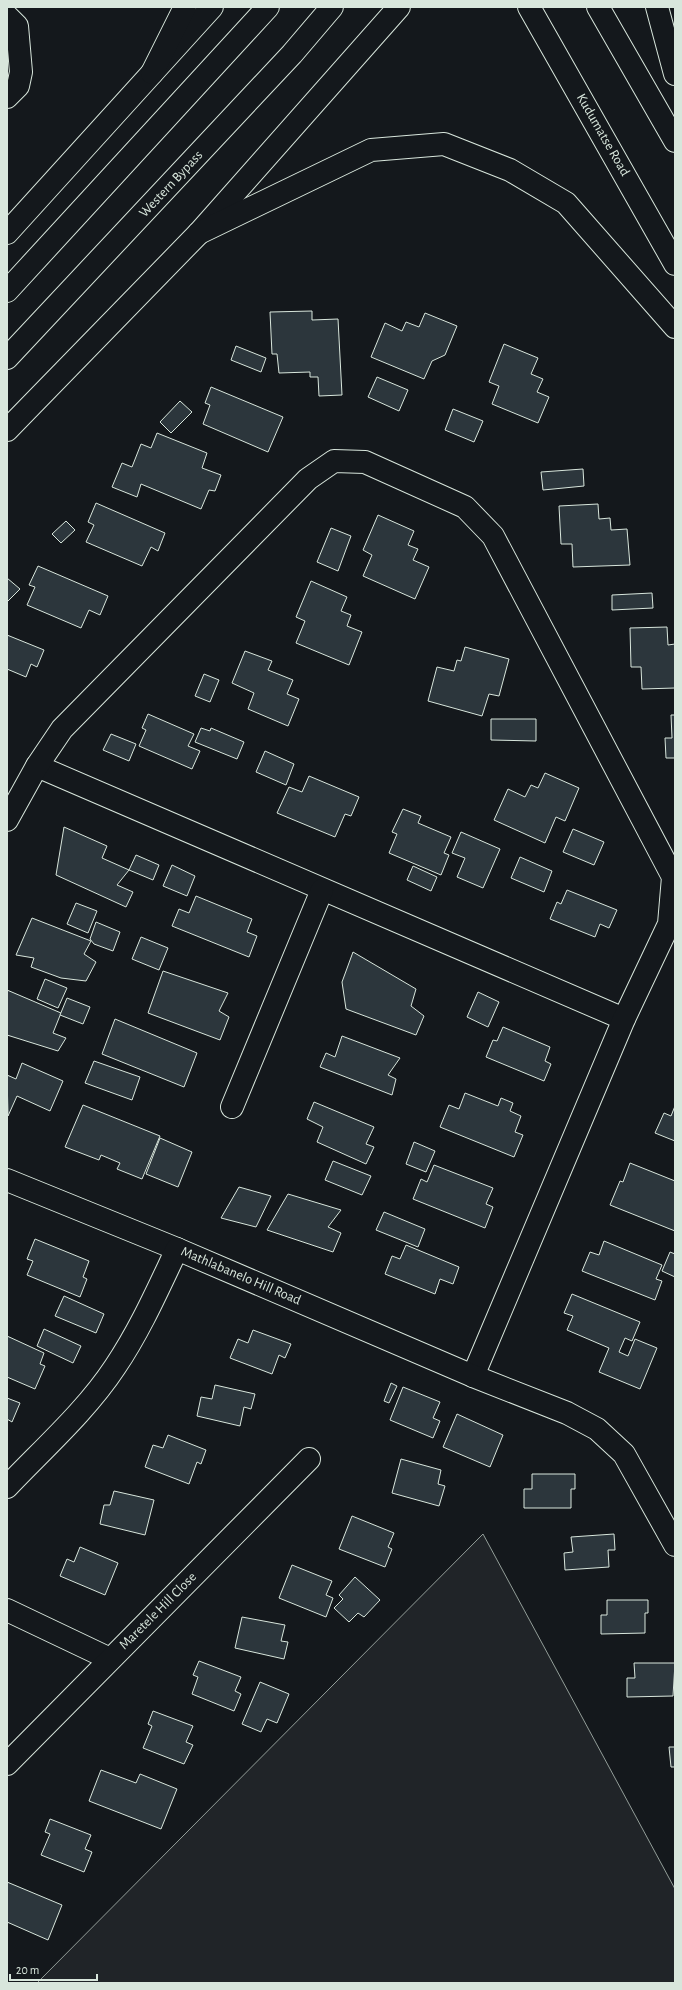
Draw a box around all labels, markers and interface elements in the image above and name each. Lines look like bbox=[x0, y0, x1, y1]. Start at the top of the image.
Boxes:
street label: Kudumatse Road bbox=[574, 91, 632, 179]
street label: Western Bypass bbox=[137, 148, 205, 220]
street label: Mathlabanelo Hill Road bbox=[179, 1244, 303, 1308]
street label: Maretele Hill Close bbox=[117, 1570, 199, 1652]
scale bar bbox=[10, 1956, 97, 1982]
text: 20 m bbox=[16, 1964, 39, 1976]

